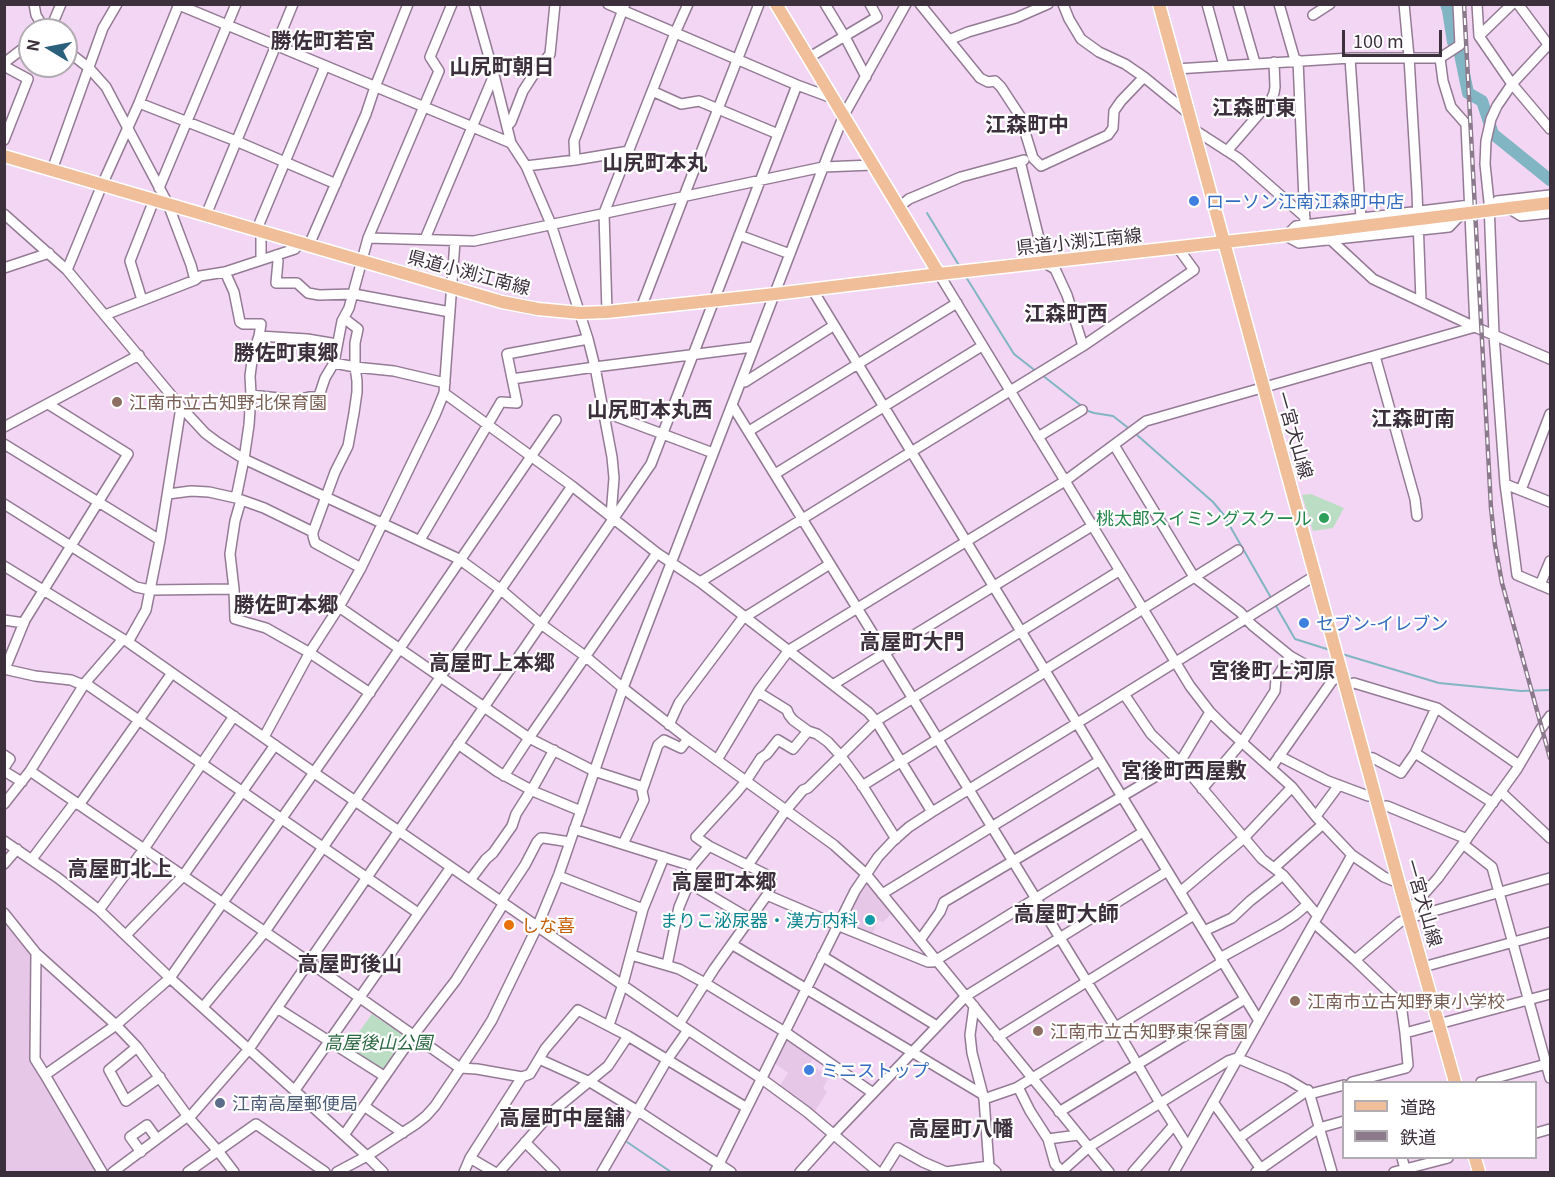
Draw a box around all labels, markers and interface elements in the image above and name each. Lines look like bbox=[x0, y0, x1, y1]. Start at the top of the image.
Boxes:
north arrow bbox=[18, 18, 78, 78]
scale bar bbox=[1345, 18, 1446, 56]
district label: 勝佐町若宮 bbox=[271, 27, 375, 53]
text: 100 m bbox=[1353, 27, 1404, 53]
text: N bbox=[19, 37, 45, 53]
district label: 山尻町朝日 bbox=[450, 53, 554, 79]
district label: 江森町東 bbox=[1212, 94, 1296, 120]
district label: 江森町中 bbox=[985, 111, 1069, 137]
district label: 山尻町本丸 bbox=[603, 149, 707, 175]
place label: ローソン江南江森町中店 bbox=[1206, 190, 1404, 212]
marker: ローソン江南江森町中店 bbox=[1187, 194, 1201, 208]
street label: 県道小渕江南線 bbox=[1015, 224, 1143, 258]
street label: 県道小渕江南線 bbox=[405, 245, 533, 299]
district label: 江森町西 bbox=[1024, 300, 1108, 326]
district label: 勝佐町東郷 bbox=[234, 339, 338, 365]
street label: 一宮犬山線 bbox=[1272, 389, 1318, 481]
place label: 江南市立古知野北保育園 bbox=[129, 391, 327, 413]
marker: 江南市立古知野北保育園 bbox=[110, 395, 124, 409]
district label: 山尻町本丸西 bbox=[587, 396, 713, 422]
district label: 江森町南 bbox=[1371, 405, 1455, 431]
place label: 桃太郎スイミングスクール bbox=[1096, 507, 1312, 529]
marker: 桃太郎スイミングスクール bbox=[1317, 511, 1331, 525]
district label: 勝佐町本郷 bbox=[234, 591, 338, 617]
place label: セブン-イレブン bbox=[1316, 612, 1448, 634]
marker: セブン-イレブン bbox=[1297, 616, 1311, 630]
district label: 高屋町大門 bbox=[860, 628, 964, 654]
district label: 高屋町上本郷 bbox=[429, 649, 555, 675]
district label: 宮後町上河原 bbox=[1209, 657, 1335, 683]
district label: 宮後町西屋敷 bbox=[1121, 757, 1247, 783]
district label: 高屋町北上 bbox=[68, 855, 172, 881]
street label: 一宮犬山線 bbox=[1401, 857, 1447, 949]
district label: 高屋町本郷 bbox=[672, 868, 776, 894]
district label: 高屋町大師 bbox=[1014, 900, 1118, 926]
place label: まりこ泌尿器・漢方内科 bbox=[660, 909, 858, 931]
marker: まりこ泌尿器・漢方内科 bbox=[863, 913, 877, 927]
place label: しな喜 bbox=[521, 914, 575, 936]
marker: しな喜 bbox=[502, 918, 516, 932]
district label: 高屋町後山 bbox=[298, 950, 402, 976]
place label: 江南市立古知野東小学校 bbox=[1307, 990, 1505, 1012]
marker: 江南市立古知野東小学校 bbox=[1288, 994, 1302, 1008]
place label: 江南市立古知野東保育園 bbox=[1050, 1020, 1248, 1042]
marker: 江南市立古知野東保育園 bbox=[1031, 1024, 1045, 1038]
park label: 高屋後山公園 bbox=[324, 1031, 432, 1053]
place label: ミニストップ bbox=[821, 1059, 929, 1081]
marker: ミニストップ bbox=[802, 1063, 816, 1077]
legend bbox=[1342, 1081, 1537, 1159]
place label: 江南高屋郵便局 bbox=[232, 1092, 358, 1114]
text: 道路 bbox=[1400, 1093, 1436, 1119]
marker: 江南高屋郵便局 bbox=[213, 1096, 227, 1110]
district label: 高屋町中屋舗 bbox=[499, 1104, 625, 1130]
district label: 高屋町八幡 bbox=[909, 1115, 1013, 1141]
text: 鉄道 bbox=[1400, 1123, 1436, 1149]

